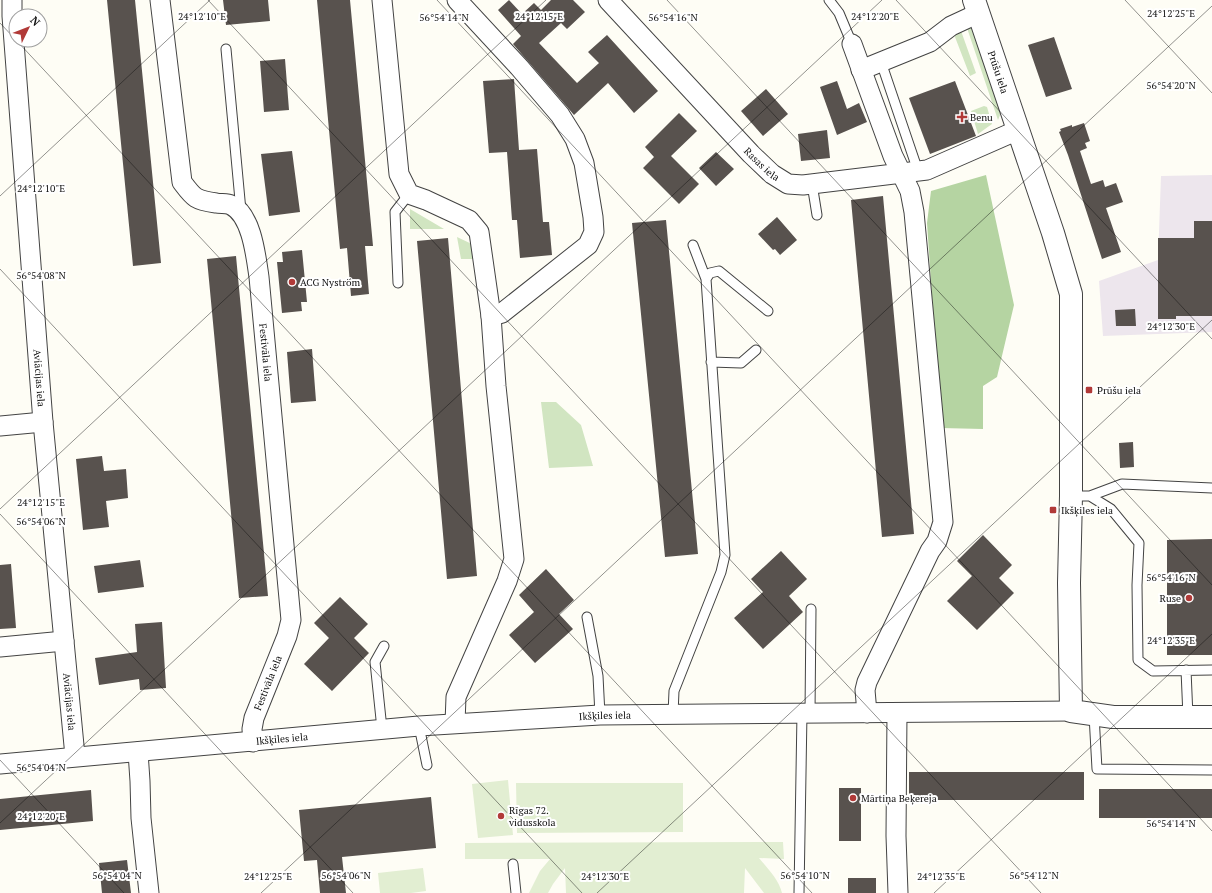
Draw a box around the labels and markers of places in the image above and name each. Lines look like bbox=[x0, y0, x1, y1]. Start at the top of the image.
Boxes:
place label: Benu bbox=[970, 111, 993, 124]
marker: Benu bbox=[957, 112, 967, 122]
place label: ACG Nyström bbox=[300, 276, 361, 289]
marker: ACG Nyström bbox=[287, 277, 297, 287]
place label: Prūšu iela bbox=[1097, 384, 1141, 397]
marker: Prūšu iela bbox=[1084, 385, 1094, 395]
place label: Ikšķiles iela bbox=[1061, 504, 1113, 517]
marker: Ikšķiles iela bbox=[1048, 505, 1058, 515]
place label: Ruse bbox=[1160, 592, 1181, 605]
marker: Ruse bbox=[1184, 593, 1194, 603]
place label: Mārtiņa Beķereja bbox=[861, 792, 937, 805]
marker: Mārtiņa Beķereja bbox=[848, 793, 858, 803]
place label: Rīgas 72. vidusskola bbox=[508, 804, 556, 829]
marker: Rīgas 72. vidusskola bbox=[496, 811, 506, 821]

